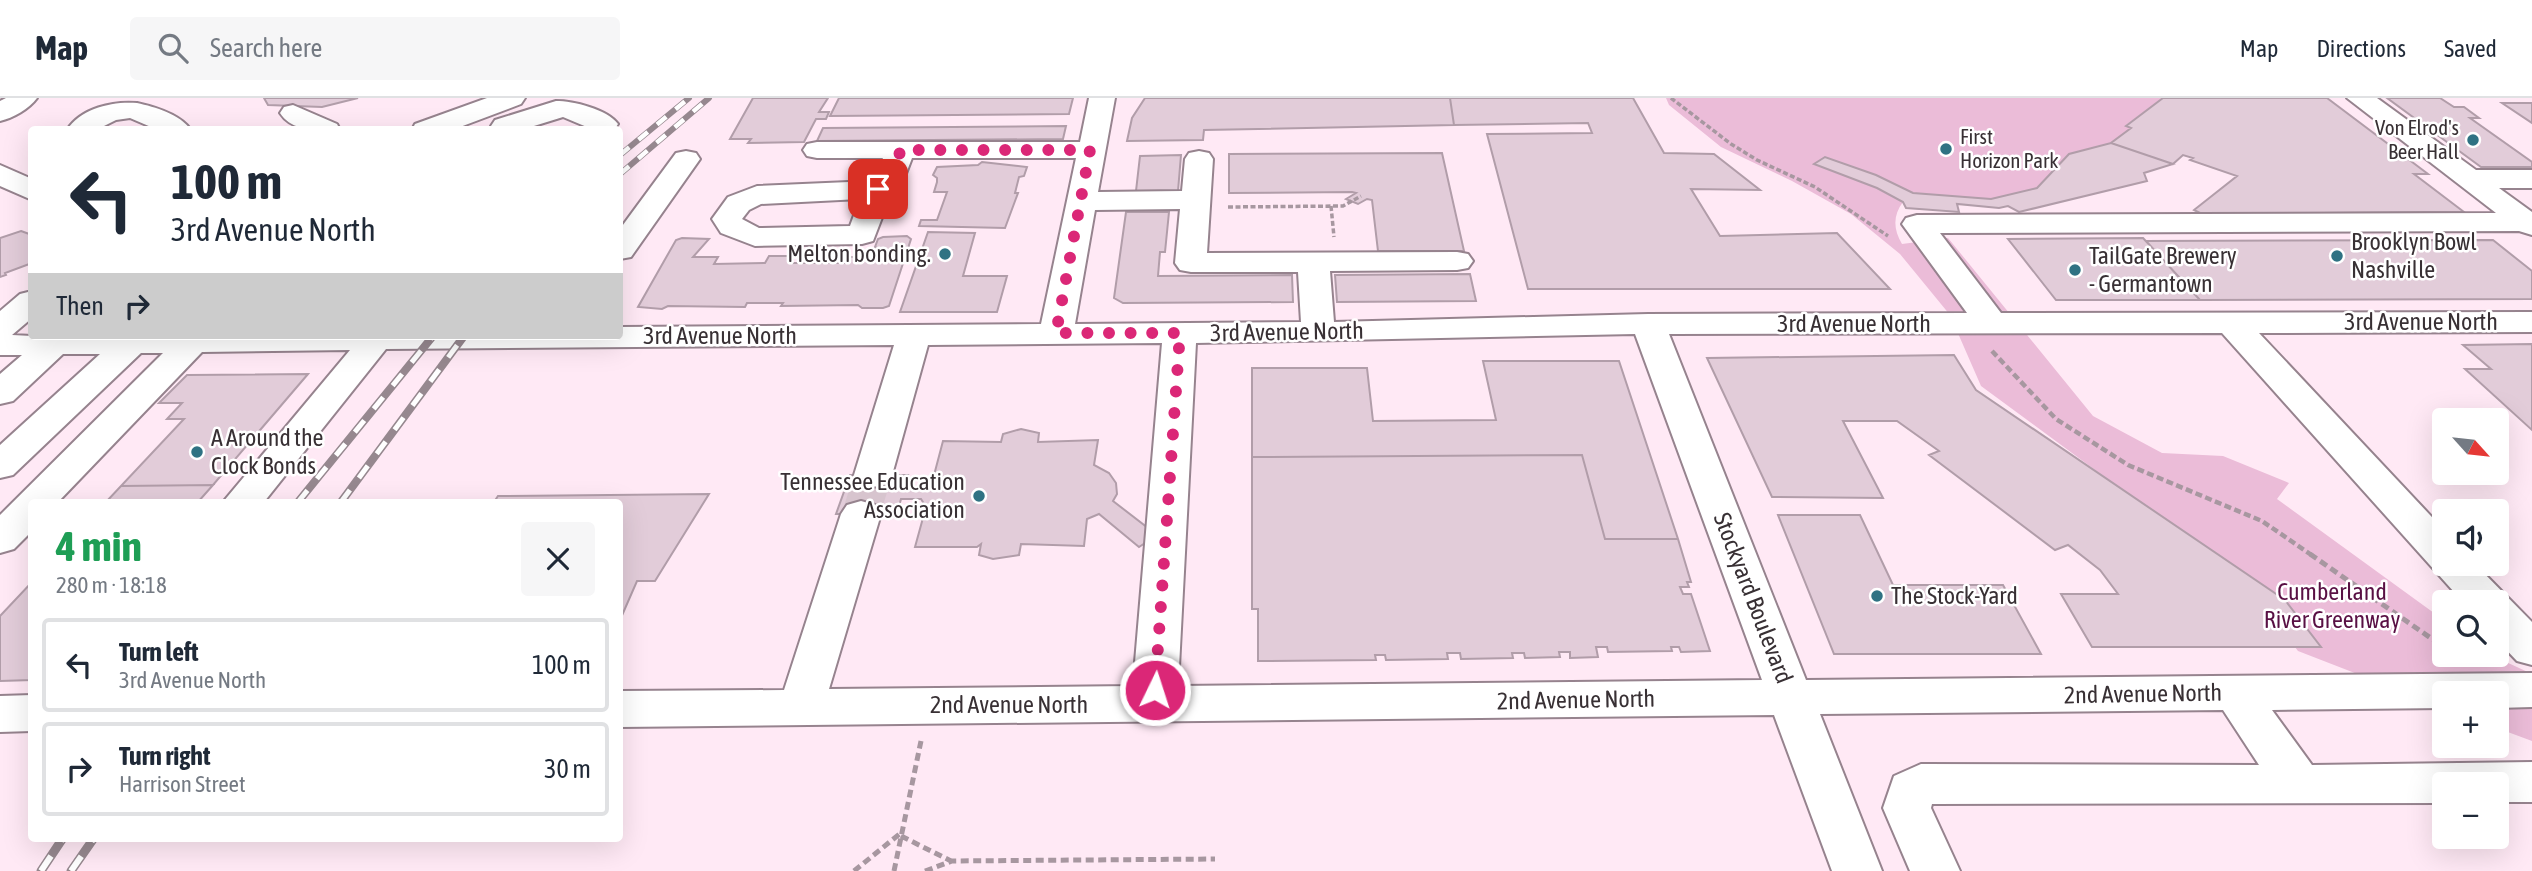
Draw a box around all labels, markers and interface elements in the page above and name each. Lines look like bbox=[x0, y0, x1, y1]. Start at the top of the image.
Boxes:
search box bbox=[130, 17, 620, 80]
text: Map bbox=[35, 29, 88, 67]
icon: search bbox=[154, 29, 192, 67]
text: Search here bbox=[210, 33, 322, 63]
text: Map bbox=[2240, 35, 2278, 62]
text: Directions bbox=[2316, 35, 2406, 62]
text: Saved bbox=[2444, 35, 2497, 62]
place label: Von Elrod's Beer Hall bbox=[2375, 115, 2459, 163]
place label: First Horizon Park bbox=[1960, 124, 2058, 172]
marker: Von Elrod's Beer Hall bbox=[2465, 132, 2481, 148]
marker: First Horizon Park bbox=[1938, 141, 1954, 157]
text: 100 m bbox=[171, 153, 282, 209]
icon: left bbox=[56, 154, 147, 245]
pin bbox=[848, 159, 908, 219]
icon: arrive bbox=[859, 170, 897, 208]
text: 3rd Avenue North bbox=[171, 211, 376, 248]
place label: Brooklyn Bowl Nashville bbox=[2351, 228, 2477, 283]
place label: Melton bonding. bbox=[787, 240, 931, 267]
place label: TailGate Brewery - Germantown bbox=[2089, 242, 2237, 297]
marker: Melton bonding. bbox=[937, 246, 953, 262]
marker: Brooklyn Bowl Nashville bbox=[2329, 248, 2345, 264]
marker: TailGate Brewery - Germantown bbox=[2067, 262, 2083, 278]
icon: right bbox=[118, 287, 156, 325]
text: Then bbox=[56, 291, 104, 321]
street label: 3rd Avenue North bbox=[2344, 308, 2498, 335]
street label: 3rd Avenue North bbox=[1777, 310, 1931, 337]
street label: 3rd Avenue North bbox=[1210, 317, 1364, 346]
street label: 3rd Avenue North bbox=[643, 322, 797, 349]
north arrow bbox=[2432, 408, 2510, 485]
map controls bbox=[2432, 408, 2509, 849]
place label: A Around the Clock Bonds bbox=[211, 424, 324, 479]
marker: A Around the Clock Bonds bbox=[189, 444, 205, 460]
place label: Tennessee Education Association bbox=[780, 468, 965, 523]
marker: Tennessee Education Association bbox=[971, 488, 987, 504]
button: sound bbox=[2432, 499, 2509, 576]
street label: Stockyard Boulevard bbox=[1709, 509, 1798, 687]
text: 4 min bbox=[56, 522, 142, 570]
button: close bbox=[521, 522, 595, 596]
text: 280 m · 18:18 bbox=[56, 572, 167, 598]
park label: Cumberland River Greenway bbox=[2264, 578, 2400, 633]
place label: The Stock-Yard bbox=[1891, 582, 2018, 609]
marker: The Stock-Yard bbox=[1869, 588, 1885, 604]
button: search bbox=[2432, 590, 2509, 667]
text: Turn left bbox=[119, 637, 199, 667]
icon: left bbox=[60, 646, 98, 684]
text: 100 m bbox=[532, 650, 591, 680]
position arrow bbox=[1118, 653, 1192, 727]
text: 3rd Avenue North bbox=[119, 667, 266, 693]
street label: 2nd Avenue North bbox=[2064, 679, 2222, 708]
button: + bbox=[2432, 681, 2509, 758]
street label: 2nd Avenue North bbox=[1497, 685, 1655, 714]
street label: 2nd Avenue North bbox=[930, 691, 1088, 718]
text: Turn right bbox=[119, 741, 210, 771]
icon: right bbox=[60, 750, 98, 788]
text: 30 m bbox=[544, 754, 591, 784]
text: Harrison Street bbox=[119, 771, 246, 797]
button: − bbox=[2432, 772, 2509, 849]

